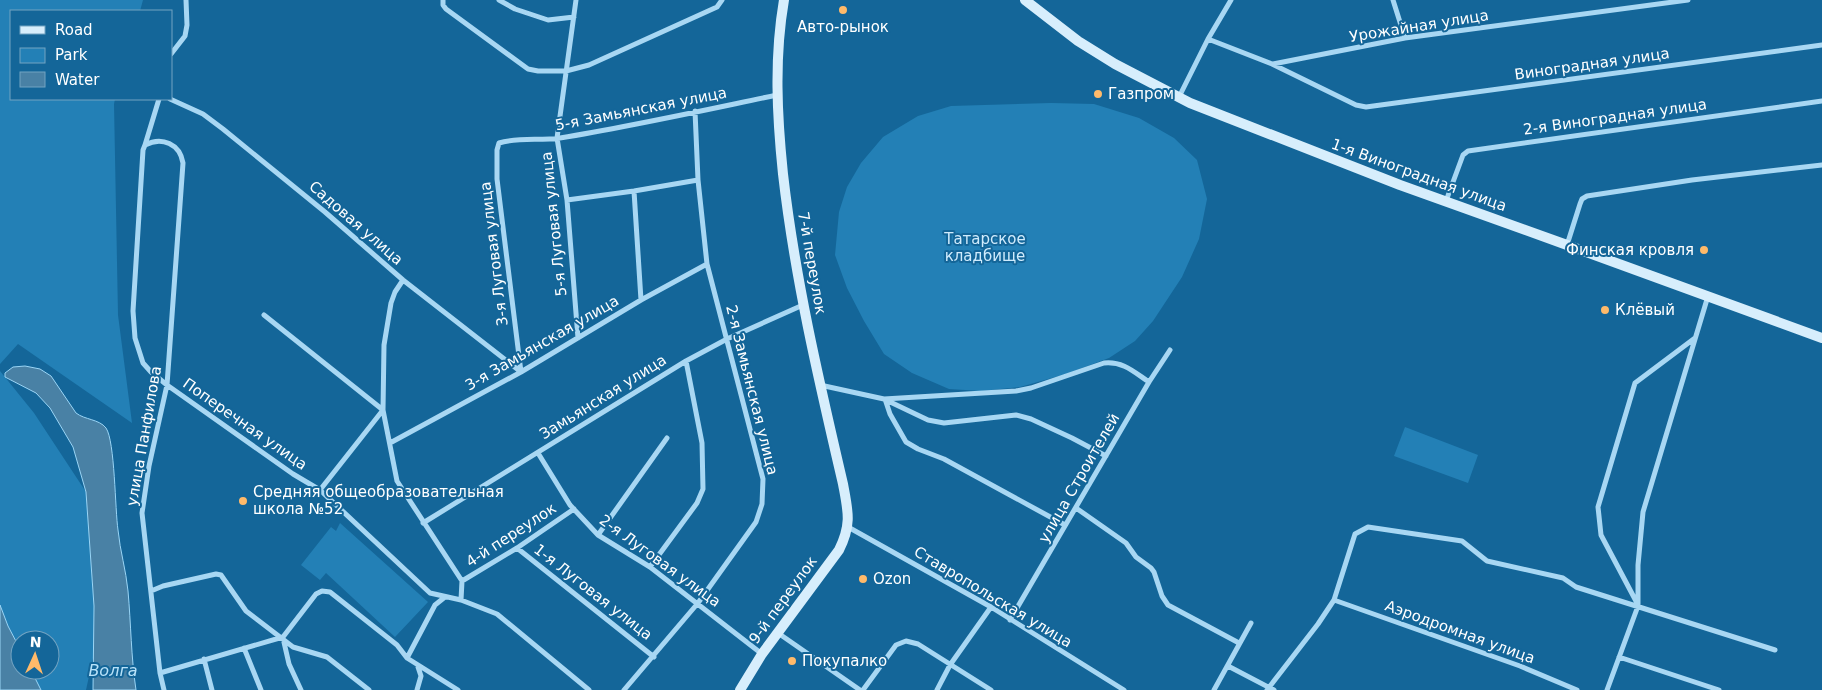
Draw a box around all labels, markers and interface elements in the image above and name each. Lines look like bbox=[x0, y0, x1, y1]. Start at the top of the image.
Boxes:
marker: Авто-рынок bbox=[837, 4, 849, 16]
street label: Урожайная улица bbox=[1348, 6, 1490, 46]
legend bbox=[10, 10, 172, 100]
place label: Авто-рынок bbox=[797, 18, 889, 36]
text: Road bbox=[55, 21, 93, 39]
street label: Виноградная улица bbox=[1513, 44, 1671, 84]
text: Park bbox=[55, 46, 88, 64]
text: Water bbox=[55, 71, 100, 89]
street label: 5-я Замьянская улица bbox=[554, 84, 728, 134]
place label: Газпром bbox=[1108, 85, 1174, 103]
marker: Газпром bbox=[1092, 88, 1104, 100]
street label: 2-я Виноградная улица bbox=[1522, 95, 1708, 139]
street label: 1-я Виноградная улица bbox=[1329, 135, 1509, 215]
street label: 5-я Луговая улица bbox=[537, 151, 571, 297]
street label: Садовая улица bbox=[305, 177, 407, 269]
street label: 3-я Луговая улица bbox=[476, 181, 512, 327]
street label: 7-й переулок bbox=[794, 210, 830, 316]
park label: Татарское кладбище bbox=[943, 230, 1026, 265]
place label: Финская кровля bbox=[1566, 241, 1694, 259]
marker: Финская кровля bbox=[1698, 244, 1710, 256]
street label: 3-я Замьянская улица bbox=[462, 292, 622, 394]
place label: Клёвый bbox=[1615, 301, 1675, 319]
street label: 2-я Замьянская улица bbox=[722, 303, 782, 477]
marker: Клёвый bbox=[1599, 304, 1611, 316]
street label: Замьянская улица bbox=[536, 351, 670, 443]
street label: улица Панфилова bbox=[123, 365, 165, 507]
street label: Поперечная улица bbox=[179, 374, 311, 474]
street label: улица Строителей bbox=[1035, 410, 1123, 546]
place label: Средняя общеобразовательная школа №52 bbox=[253, 483, 504, 518]
marker: Средняя общеобразовательная школа №52 bbox=[237, 495, 249, 507]
street label: 4-й переулок bbox=[463, 499, 559, 571]
street label: 2-я Луговая улица bbox=[596, 511, 724, 611]
street label: 1-я Луговая улица bbox=[530, 540, 656, 644]
street label: Ставропольская улица bbox=[911, 543, 1075, 651]
street label: 9-й переулок bbox=[745, 553, 821, 647]
place label: Ozon bbox=[873, 570, 911, 588]
marker: Ozon bbox=[857, 573, 869, 585]
street label: Аэродромная улица bbox=[1383, 597, 1537, 667]
north arrow bbox=[10, 630, 60, 680]
text: N bbox=[29, 634, 42, 650]
place label: Покупалко bbox=[802, 652, 887, 670]
marker: Покупалко bbox=[786, 655, 798, 667]
water label: Волга bbox=[88, 661, 138, 680]

